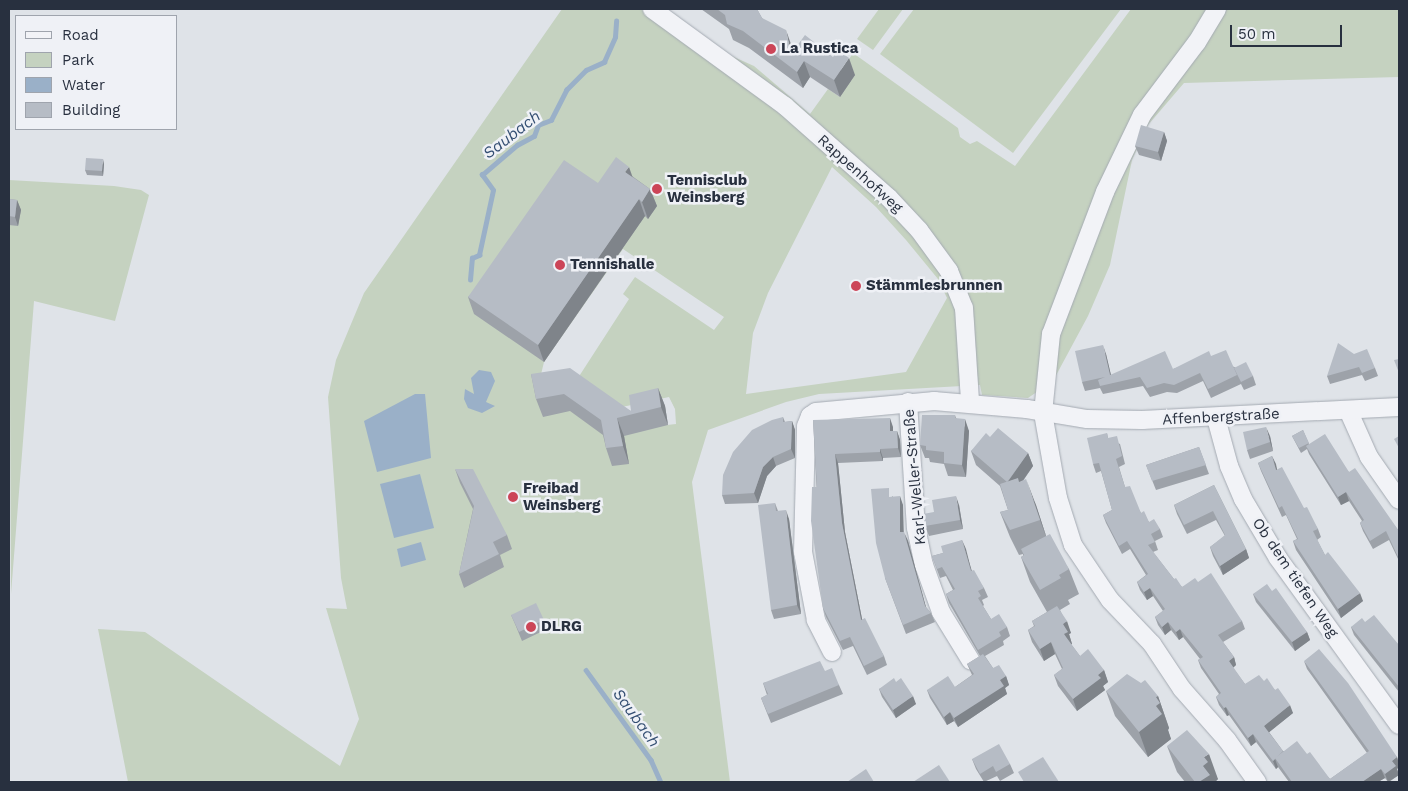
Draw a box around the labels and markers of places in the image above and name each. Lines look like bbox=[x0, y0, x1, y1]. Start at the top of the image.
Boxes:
place label: La Rustica bbox=[781, 40, 859, 58]
marker: La Rustica bbox=[765, 43, 777, 55]
place label: Tennisclub Weinsberg bbox=[667, 171, 747, 206]
marker: Tennisclub Weinsberg bbox=[651, 183, 663, 195]
place label: Tennishalle bbox=[570, 256, 655, 274]
marker: Tennishalle bbox=[554, 259, 566, 271]
place label: Stämmlesbrunnen bbox=[866, 277, 1003, 295]
marker: Stämmlesbrunnen bbox=[850, 280, 862, 292]
place label: Freibad Weinsberg bbox=[523, 479, 600, 514]
marker: Freibad Weinsberg bbox=[507, 491, 519, 503]
place label: DLRG bbox=[541, 618, 582, 636]
marker: DLRG bbox=[525, 621, 537, 633]

